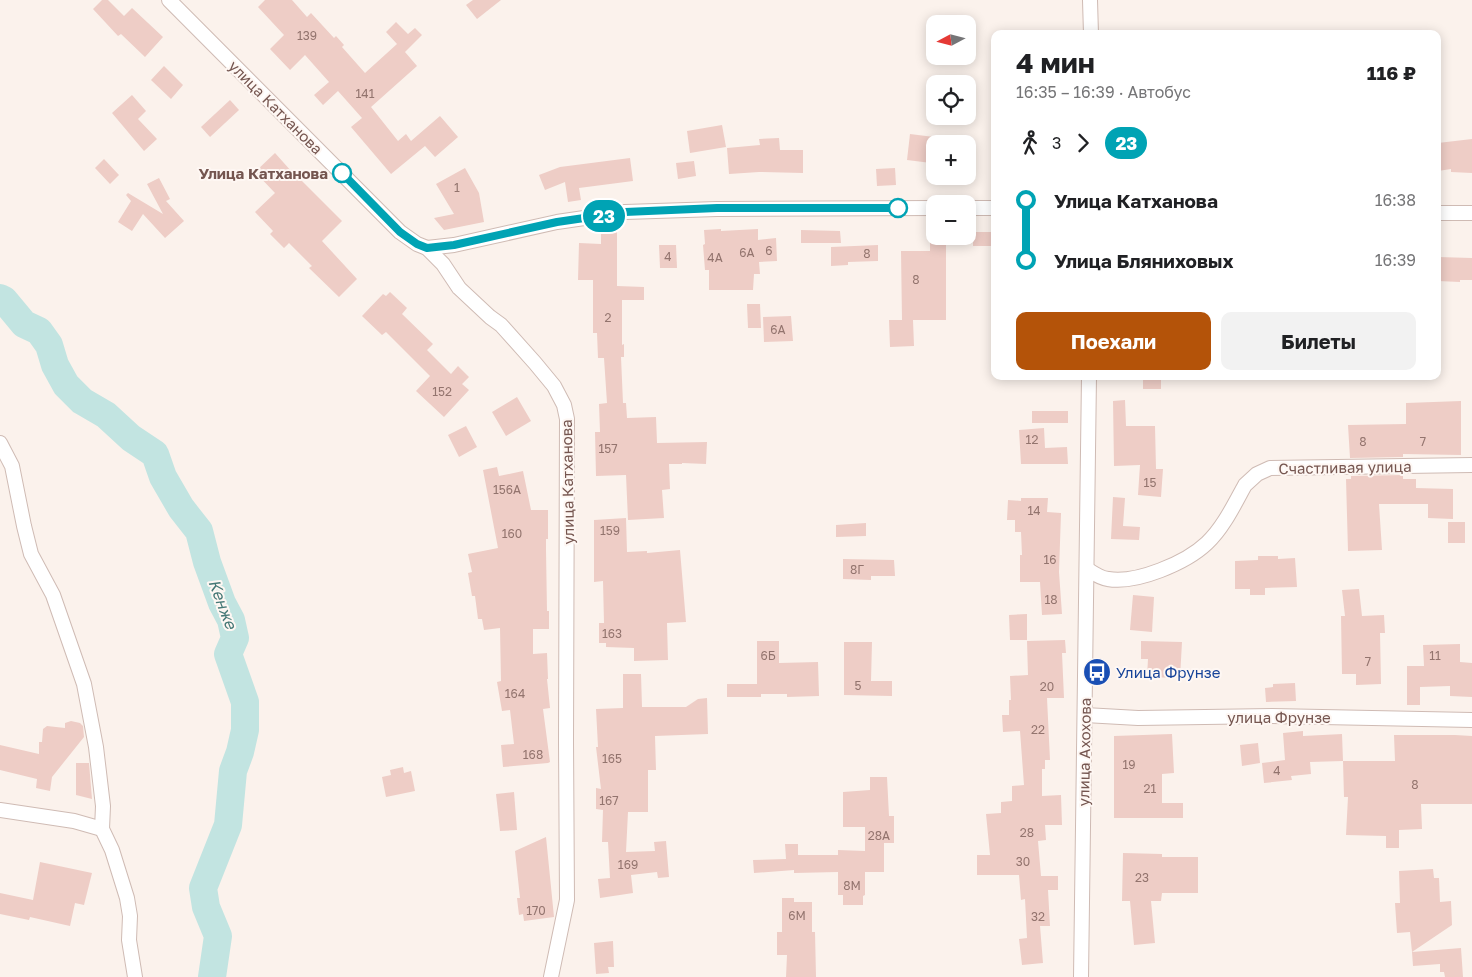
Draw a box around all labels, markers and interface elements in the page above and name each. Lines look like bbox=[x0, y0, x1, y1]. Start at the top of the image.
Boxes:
north arrow bbox=[926, 15, 976, 65]
map controls bbox=[926, 15, 976, 245]
house number: 139 bbox=[297, 28, 317, 43]
text: 4 мин bbox=[1016, 46, 1095, 79]
street label: улица Катханова bbox=[225, 56, 327, 158]
text: 116 ₽ bbox=[1367, 61, 1416, 84]
button: locate bbox=[926, 75, 976, 125]
text: 16:35 – 16:39 · Автобус bbox=[1016, 82, 1191, 102]
house number: 141 bbox=[356, 86, 375, 101]
icon: walk bbox=[1016, 129, 1044, 157]
icon: forward bbox=[1069, 129, 1097, 157]
text: 23 bbox=[1115, 132, 1137, 154]
text: 3 bbox=[1052, 133, 1061, 153]
button: + bbox=[926, 135, 976, 185]
marker: Улица Катханова bbox=[332, 163, 352, 183]
place label: Улица Катханова bbox=[199, 164, 328, 182]
house number: 1 bbox=[454, 180, 460, 195]
text: Улица Катханова bbox=[1054, 189, 1218, 212]
text: 16:38 bbox=[1375, 190, 1416, 210]
button: − bbox=[926, 195, 976, 245]
unlabelled marker bbox=[888, 198, 908, 218]
line badge: 23 bbox=[582, 200, 626, 232]
text: 23 bbox=[593, 205, 615, 227]
house number: 6 bbox=[765, 243, 773, 258]
house number: 6А bbox=[739, 245, 755, 260]
house number: 8 bbox=[863, 246, 871, 261]
house number: 4 bbox=[664, 249, 672, 264]
text: Улица Бляниховых bbox=[1054, 249, 1233, 272]
house number: 4А bbox=[707, 250, 723, 265]
text: 16:39 bbox=[1375, 250, 1416, 270]
house number: 8 bbox=[912, 272, 920, 287]
house number: 2 bbox=[605, 310, 612, 325]
button: Поехали bbox=[1016, 312, 1211, 370]
button: Билеты bbox=[1221, 312, 1416, 370]
house number: 6А bbox=[770, 322, 786, 337]
house number: 152 bbox=[432, 384, 452, 399]
street label: улица Катханова bbox=[557, 419, 577, 545]
house number: 12 bbox=[1026, 432, 1038, 447]
house number: 8 bbox=[1359, 434, 1367, 449]
house number: 7 bbox=[1420, 434, 1426, 449]
house number: 157 bbox=[598, 441, 618, 456]
street label: Счастливая улица bbox=[1278, 457, 1412, 477]
house number: 15 bbox=[1144, 475, 1156, 490]
house number: 156А bbox=[493, 482, 521, 497]
house number: 14 bbox=[1027, 503, 1041, 518]
house number: 159 bbox=[600, 523, 620, 538]
house number: 160 bbox=[502, 526, 522, 541]
house number: 16 bbox=[1043, 552, 1057, 567]
house number: 8Г bbox=[850, 562, 864, 577]
water label: Кенже bbox=[204, 576, 242, 633]
house number: 18 bbox=[1044, 592, 1058, 607]
house number: 163 bbox=[602, 626, 622, 641]
house number: 6Б bbox=[760, 648, 776, 663]
house number: 11 bbox=[1429, 648, 1441, 663]
house number: 7 bbox=[1365, 654, 1371, 669]
bus stop icon: Улица Фрунзе bbox=[1082, 657, 1112, 687]
place label: Улица Фрунзе bbox=[1116, 663, 1221, 681]
house number: 5 bbox=[855, 678, 862, 693]
house number: 20 bbox=[1040, 679, 1054, 694]
house number: 164 bbox=[505, 686, 525, 701]
street label: улица Ахохова bbox=[1074, 698, 1094, 806]
street label: улица Фрунзе bbox=[1227, 708, 1331, 726]
house number: 22 bbox=[1031, 722, 1045, 737]
house number: 168 bbox=[523, 747, 543, 762]
house number: 165 bbox=[602, 751, 622, 766]
house number: 19 bbox=[1122, 757, 1136, 772]
house number: 4 bbox=[1273, 763, 1281, 778]
house number: 8 bbox=[1411, 777, 1419, 792]
house number: 21 bbox=[1144, 781, 1157, 796]
house number: 167 bbox=[599, 793, 619, 808]
house number: 28 bbox=[1020, 825, 1034, 840]
house number: 28А bbox=[868, 828, 890, 843]
house number: 30 bbox=[1016, 854, 1030, 869]
house number: 169 bbox=[618, 857, 638, 872]
house number: 23 bbox=[1135, 870, 1149, 885]
house number: 8М bbox=[843, 878, 861, 893]
house number: 170 bbox=[526, 903, 546, 918]
house number: 6М bbox=[788, 908, 806, 923]
house number: 32 bbox=[1031, 909, 1045, 924]

